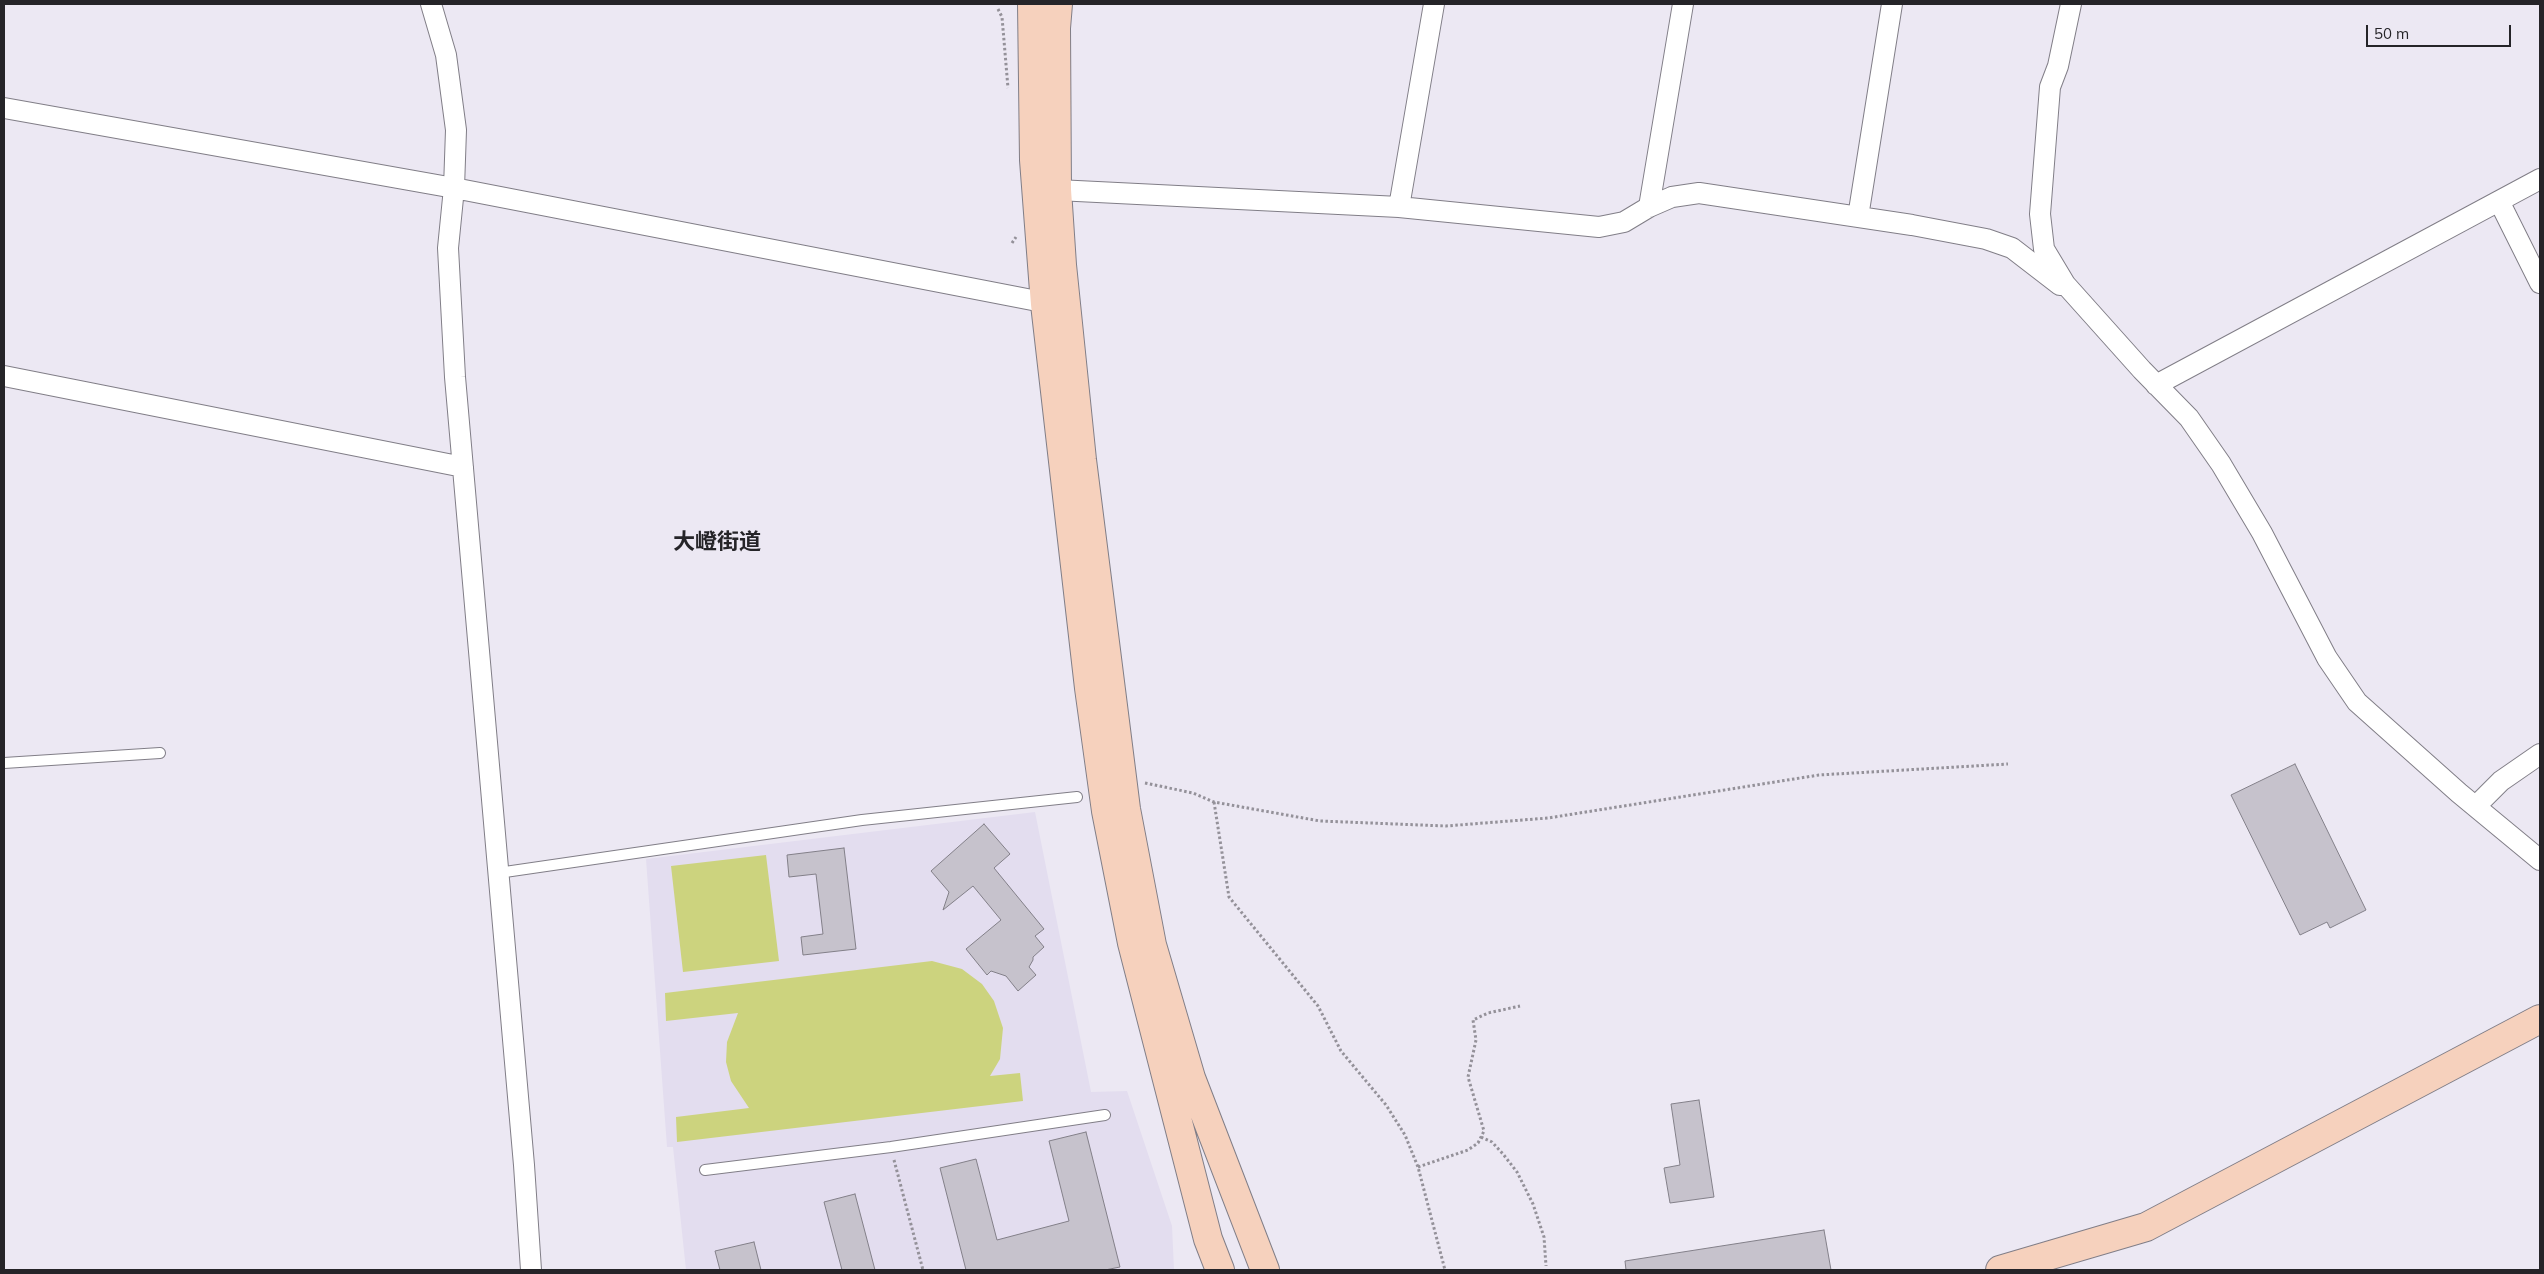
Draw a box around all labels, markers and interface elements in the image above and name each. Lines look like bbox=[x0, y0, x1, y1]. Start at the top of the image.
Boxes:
scale bar bbox=[2369, 15, 2514, 47]
text: 50 m bbox=[2374, 24, 2409, 43]
district label: 大嶝街道 bbox=[673, 529, 761, 555]

